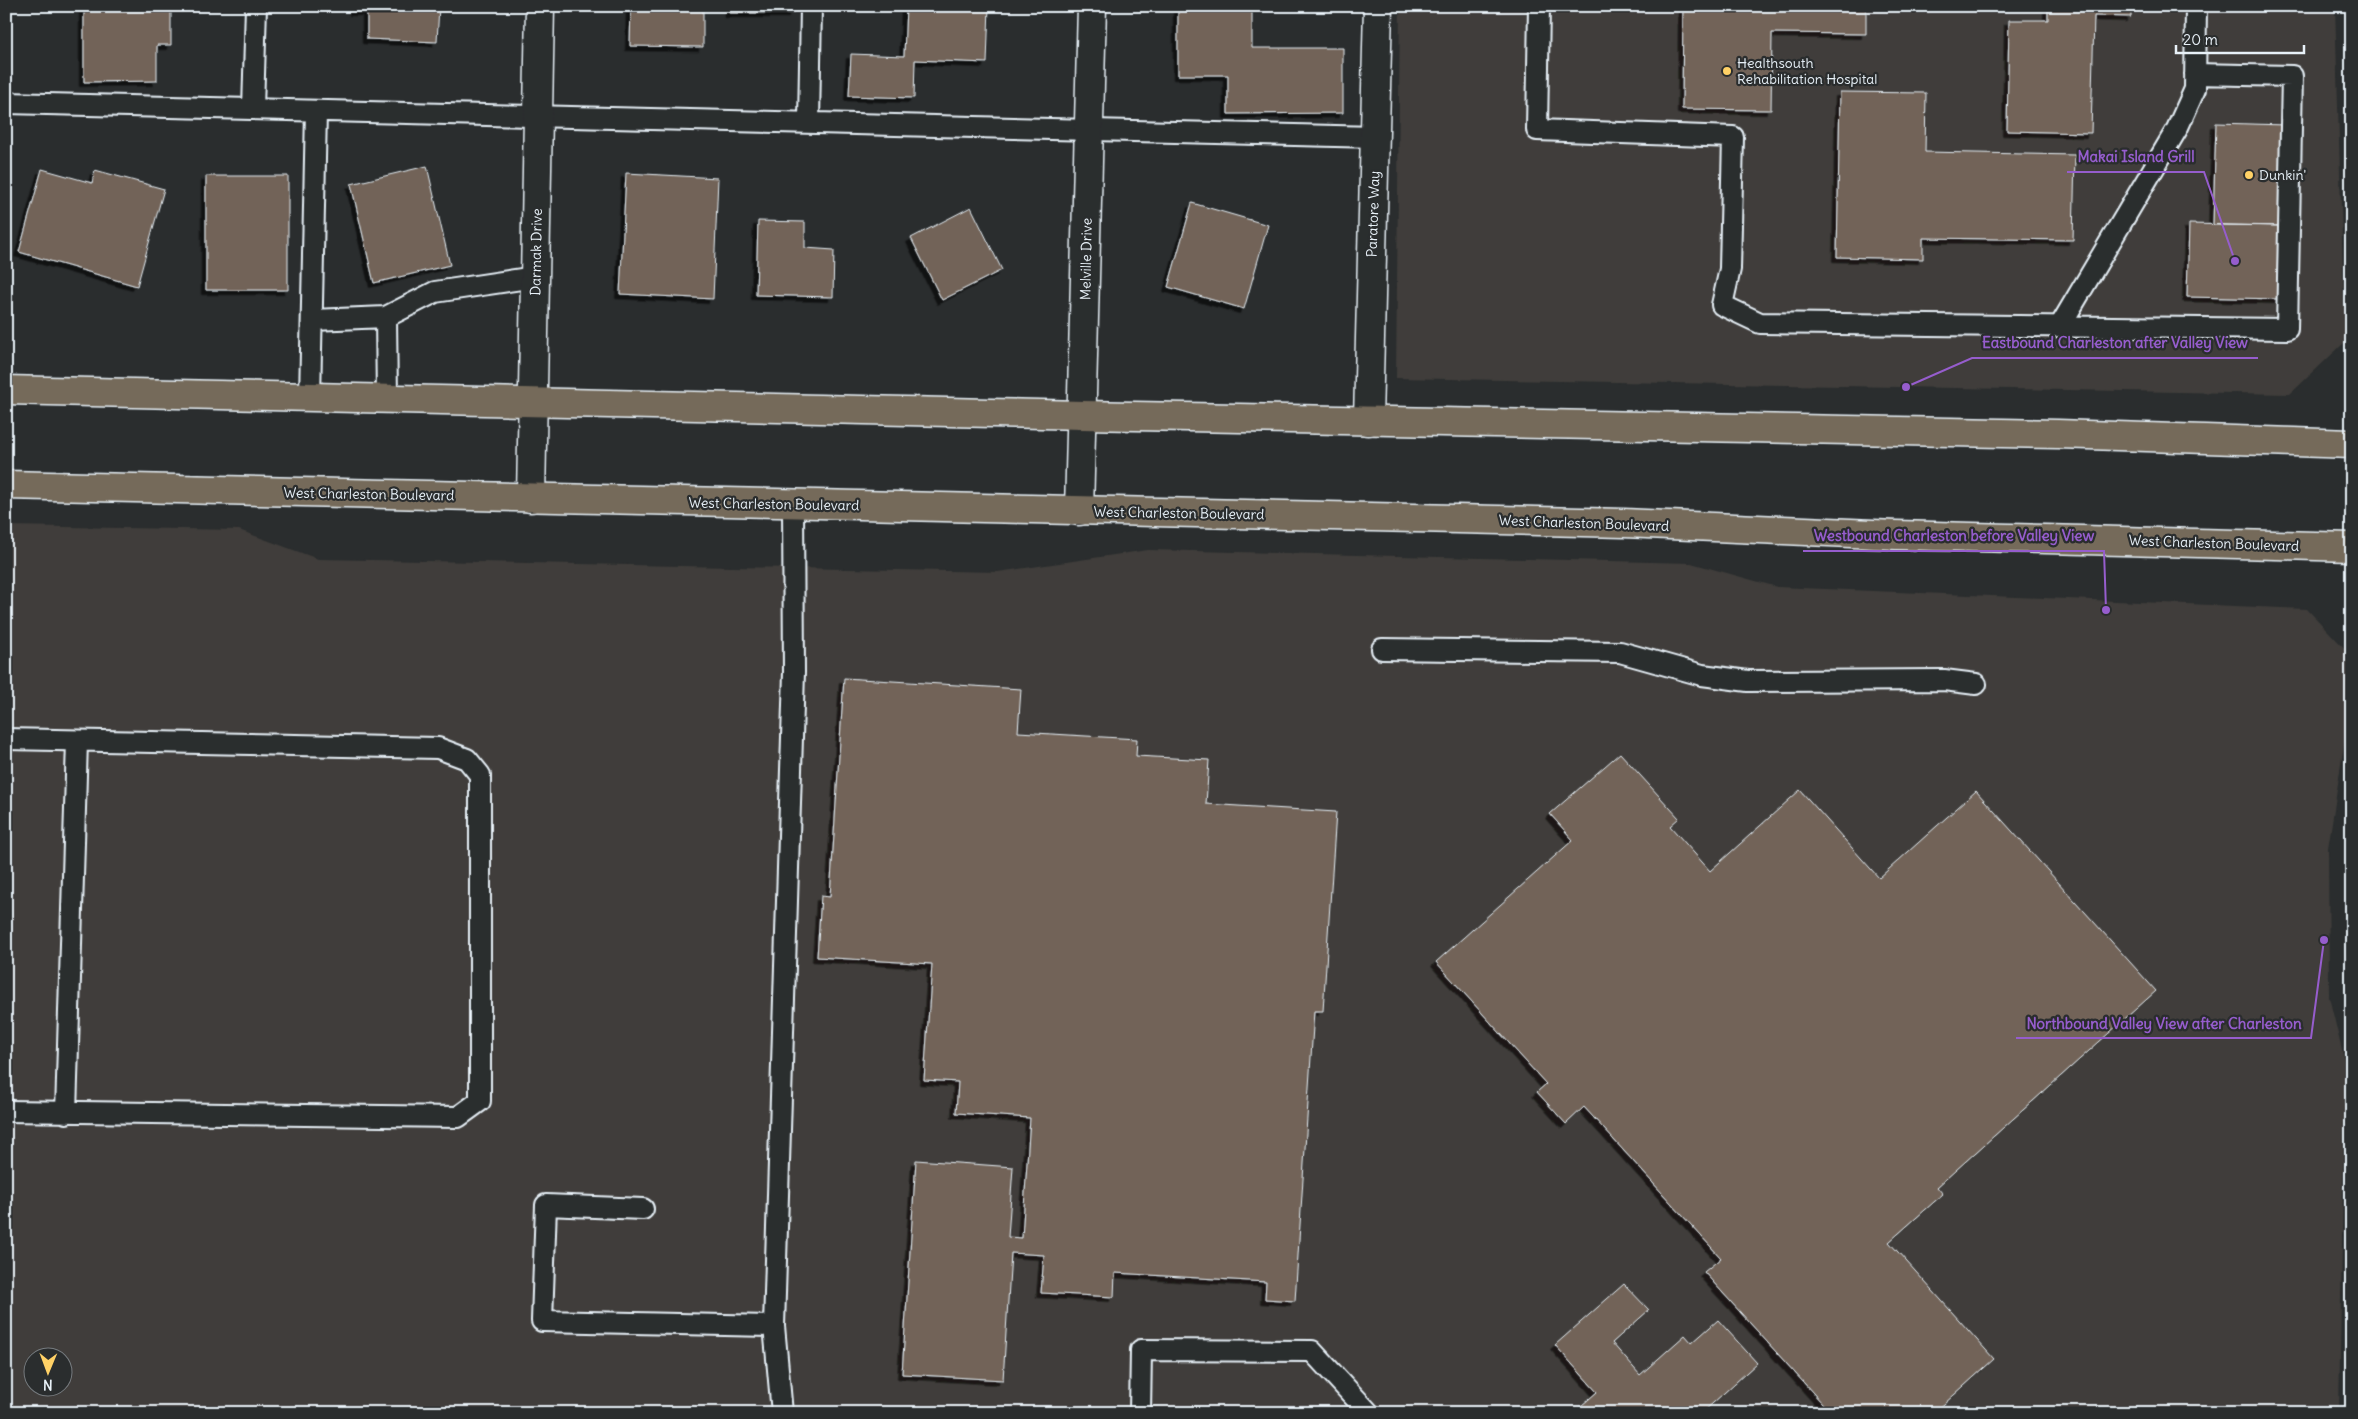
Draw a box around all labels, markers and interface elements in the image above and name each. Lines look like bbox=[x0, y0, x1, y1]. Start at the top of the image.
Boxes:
scale bar bbox=[2176, 22, 2303, 54]
text: 20 m bbox=[2183, 30, 2218, 49]
place label: Healthsouth Rehabilitation Hospital bbox=[1737, 54, 1878, 88]
marker: Healthsouth Rehabilitation Hospital bbox=[1721, 65, 1733, 77]
callout: Makai Island Grill bbox=[2067, 142, 2204, 172]
text: Makai Island Grill bbox=[2077, 147, 2195, 166]
place label: Dunkin' bbox=[2259, 166, 2306, 184]
marker: Dunkin' bbox=[2243, 169, 2255, 181]
street label: Paratore Way bbox=[1362, 170, 1384, 258]
street label: Darmak Drive bbox=[526, 208, 546, 296]
street label: Melville Drive bbox=[1076, 218, 1096, 300]
callout: Eastbound Charleston after Valley View bbox=[1972, 328, 2258, 358]
text: Eastbound Charleston after Valley View bbox=[1982, 333, 2248, 353]
street label: West Charleston Boulevard bbox=[284, 484, 454, 504]
street label: West Charleston Boulevard bbox=[689, 494, 859, 514]
street label: West Charleston Boulevard bbox=[1094, 503, 1264, 523]
street label: West Charleston Boulevard bbox=[1498, 511, 1670, 535]
callout: Westbound Charleston before Valley View bbox=[1803, 521, 2104, 551]
text: Westbound Charleston before Valley View bbox=[1814, 526, 2094, 546]
street label: West Charleston Boulevard bbox=[2128, 531, 2300, 555]
callout: Northbound Valley View after Charleston bbox=[2016, 1008, 2311, 1038]
text: Northbound Valley View after Charleston bbox=[2026, 1014, 2302, 1034]
north arrow bbox=[22, 1346, 72, 1396]
text: N bbox=[43, 1376, 53, 1394]

